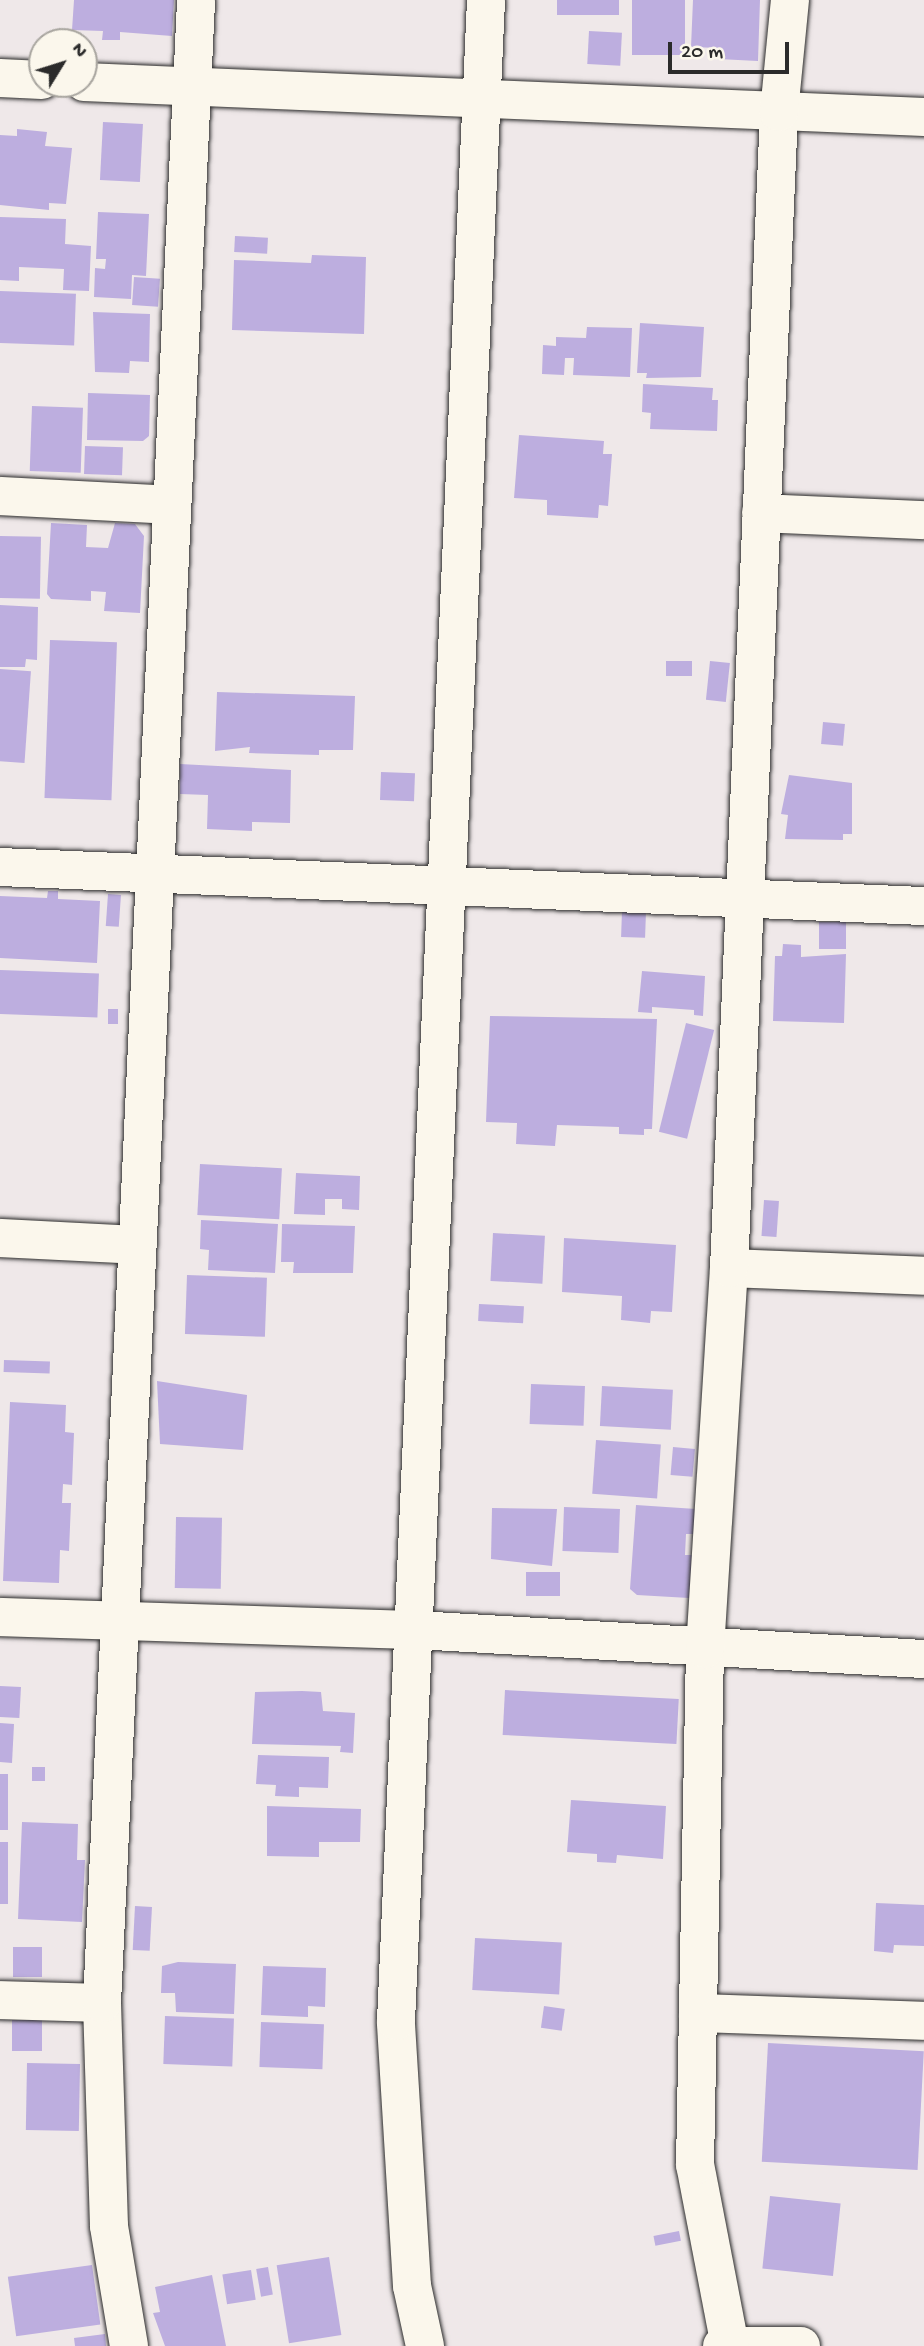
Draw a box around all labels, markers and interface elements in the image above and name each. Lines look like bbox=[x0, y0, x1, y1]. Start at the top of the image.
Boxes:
north arrow bbox=[28, 28, 98, 98]
scale bar bbox=[672, 28, 793, 72]
text: N bbox=[65, 39, 91, 63]
text: 20 m bbox=[681, 41, 723, 66]

